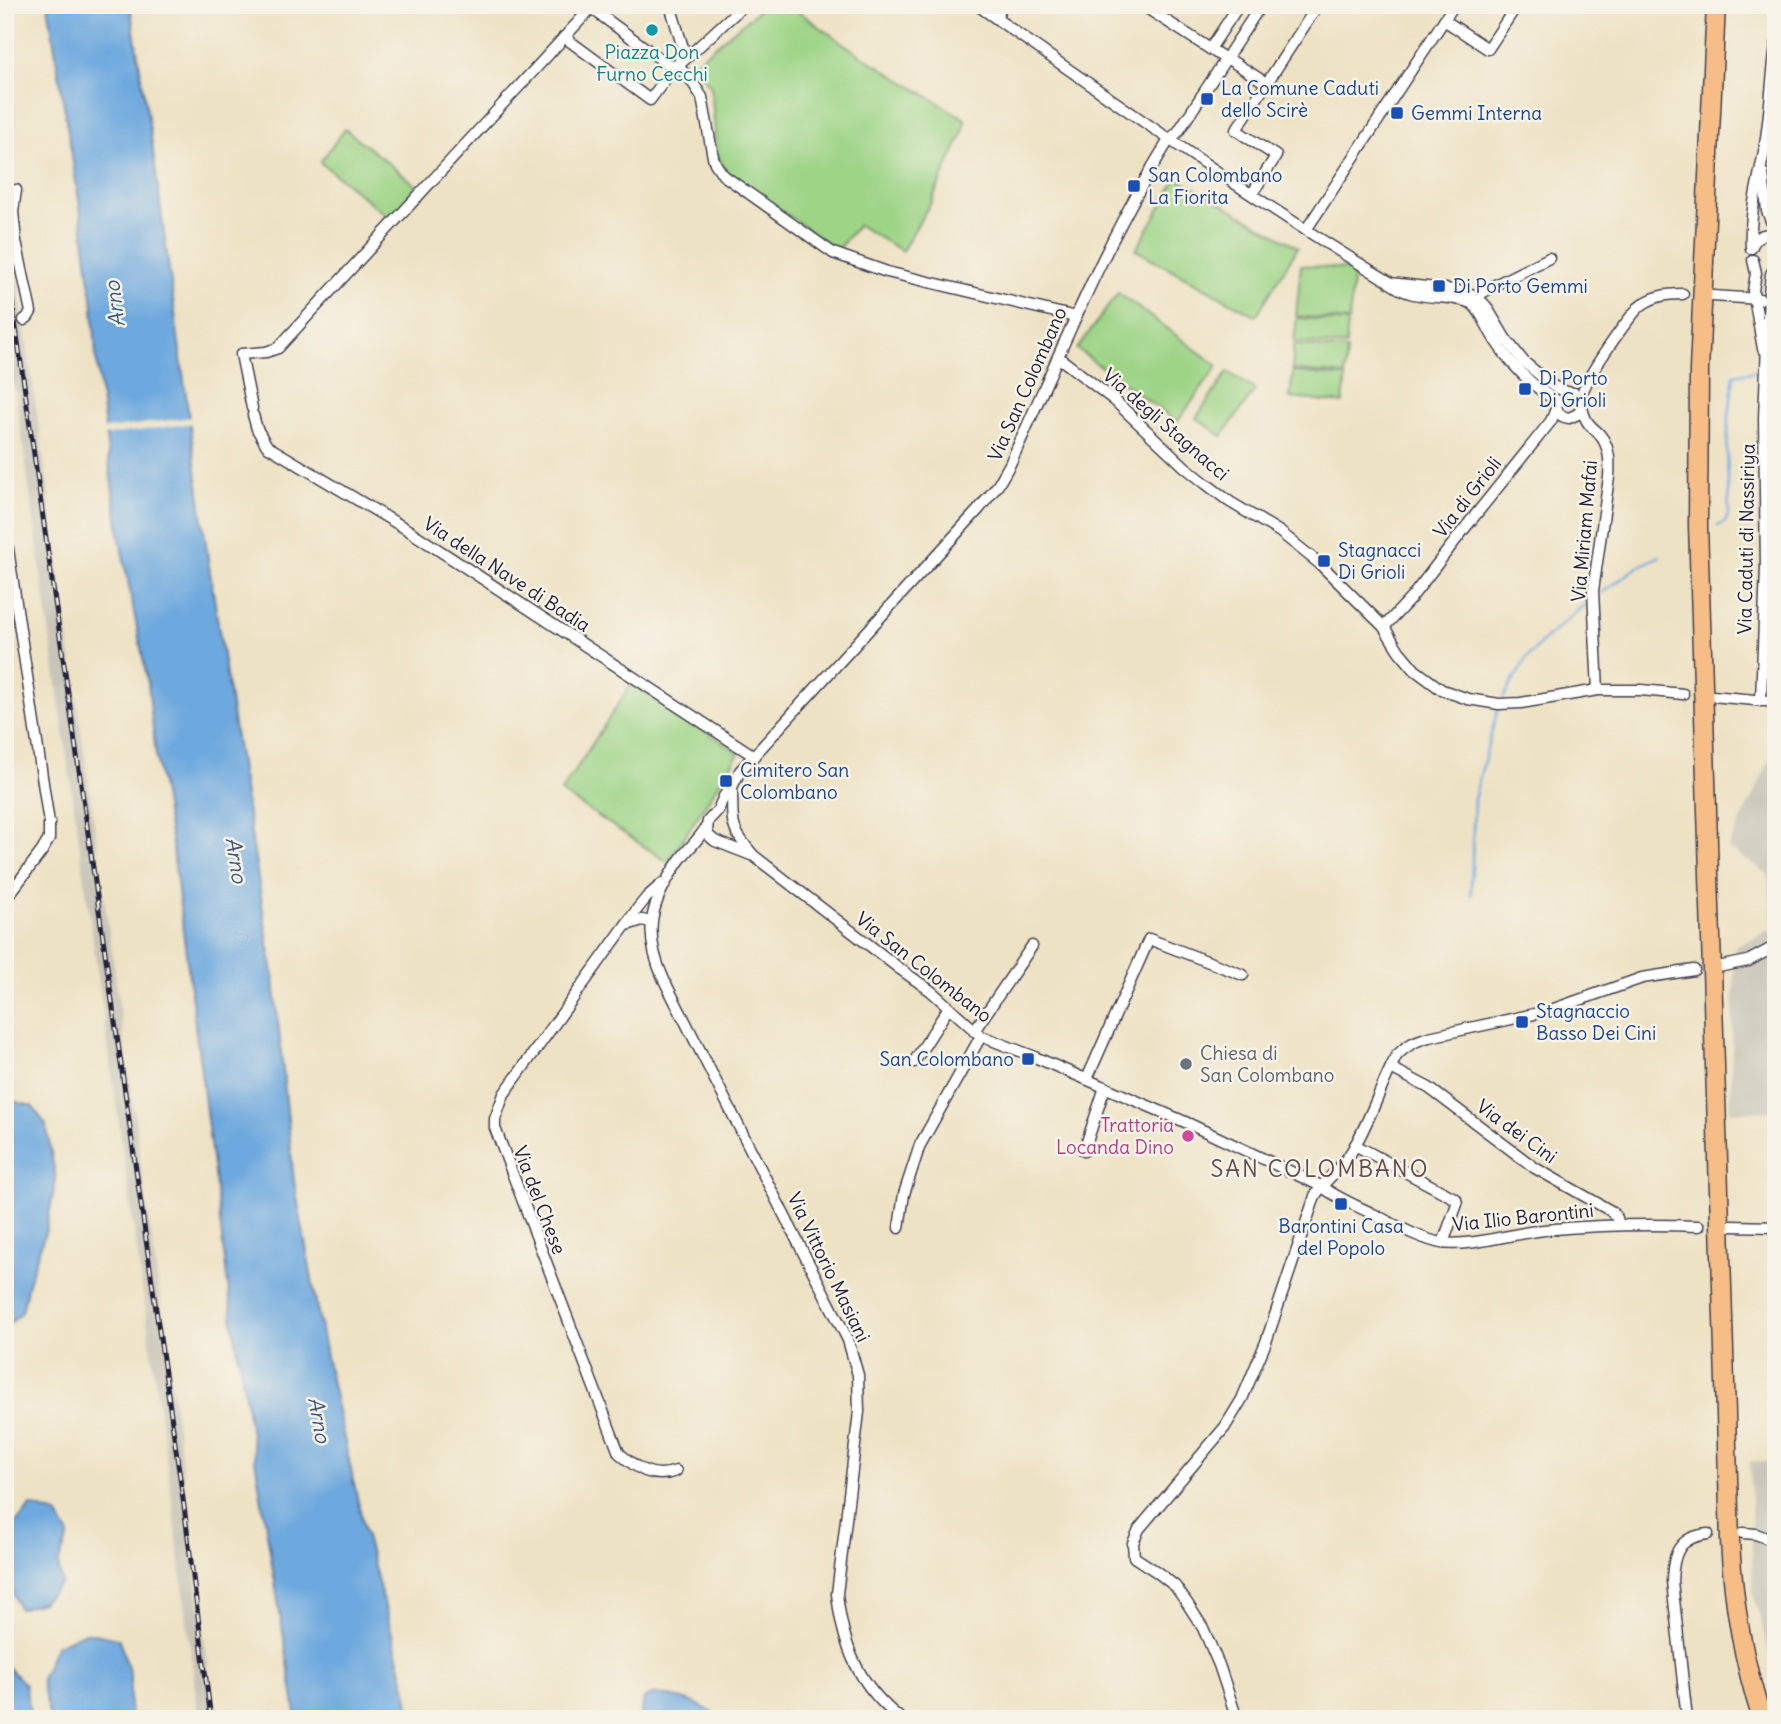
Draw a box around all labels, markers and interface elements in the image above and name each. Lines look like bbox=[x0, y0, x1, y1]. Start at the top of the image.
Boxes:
marker: Piazza Don Furno Cecchi bbox=[644, 22, 660, 38]
place label: Piazza Don Furno Cecchi bbox=[596, 40, 708, 86]
place label: La Comune Caduti dello Scirè bbox=[1221, 76, 1379, 122]
marker: La Comune Caduti dello Scirè bbox=[1199, 91, 1215, 107]
place label: Gemmi Interna bbox=[1411, 101, 1542, 125]
marker: Gemmi Interna bbox=[1389, 105, 1405, 121]
place label: San Colombano La Fiorita bbox=[1148, 163, 1283, 209]
marker: San Colombano La Fiorita bbox=[1126, 178, 1142, 194]
place label: Di Porto Gemmi bbox=[1453, 274, 1588, 298]
water label: Arno bbox=[98, 278, 131, 329]
marker: Di Porto Gemmi bbox=[1431, 278, 1447, 294]
street label: Via San Colombano bbox=[982, 303, 1072, 465]
street label: Via degli Stagnacci bbox=[1098, 363, 1234, 485]
place label: Di Porto Di Grioli bbox=[1539, 366, 1608, 412]
marker: Di Porto Di Grioli bbox=[1517, 381, 1533, 397]
street label: Via Caduti di Nassiriya bbox=[1732, 443, 1760, 635]
street label: Via di Grioli bbox=[1428, 452, 1506, 542]
street label: Via Miriam Mafai bbox=[1566, 459, 1602, 603]
street label: Via della Nave di Badia bbox=[419, 511, 595, 637]
place label: Stagnacci Di Grioli bbox=[1338, 538, 1421, 584]
marker: Stagnacci Di Grioli bbox=[1316, 553, 1332, 569]
place label: Cimitero San Colombano bbox=[740, 758, 849, 804]
marker: Cimitero San Colombano bbox=[718, 773, 734, 789]
water label: Arno bbox=[220, 835, 254, 886]
street label: Via San Colombano bbox=[851, 906, 997, 1028]
place label: Stagnaccio Basso Dei Cini bbox=[1536, 999, 1656, 1045]
marker: Stagnaccio Basso Dei Cini bbox=[1514, 1014, 1530, 1030]
place label: Chiesa di San Colombano bbox=[1200, 1041, 1335, 1087]
place label: San Colombano bbox=[879, 1047, 1014, 1071]
marker: San Colombano bbox=[1020, 1051, 1036, 1067]
marker: Chiesa di San Colombano bbox=[1178, 1056, 1194, 1072]
street label: Via dei Cini bbox=[1472, 1094, 1562, 1168]
place label: Trattoria Locanda Dino bbox=[1056, 1113, 1174, 1159]
marker: Trattoria Locanda Dino bbox=[1180, 1128, 1196, 1144]
street label: Via del Chese bbox=[508, 1142, 572, 1258]
district label: SAN COLOMBANO bbox=[1210, 1154, 1430, 1183]
street label: Via Vittorio Masiani bbox=[782, 1188, 876, 1346]
marker: Barontini Casa del Popolo bbox=[1333, 1196, 1349, 1212]
street label: Via Ilio Barontini bbox=[1451, 1198, 1595, 1236]
place label: Barontini Casa del Popolo bbox=[1278, 1214, 1404, 1260]
water label: Arno bbox=[302, 1395, 337, 1446]

